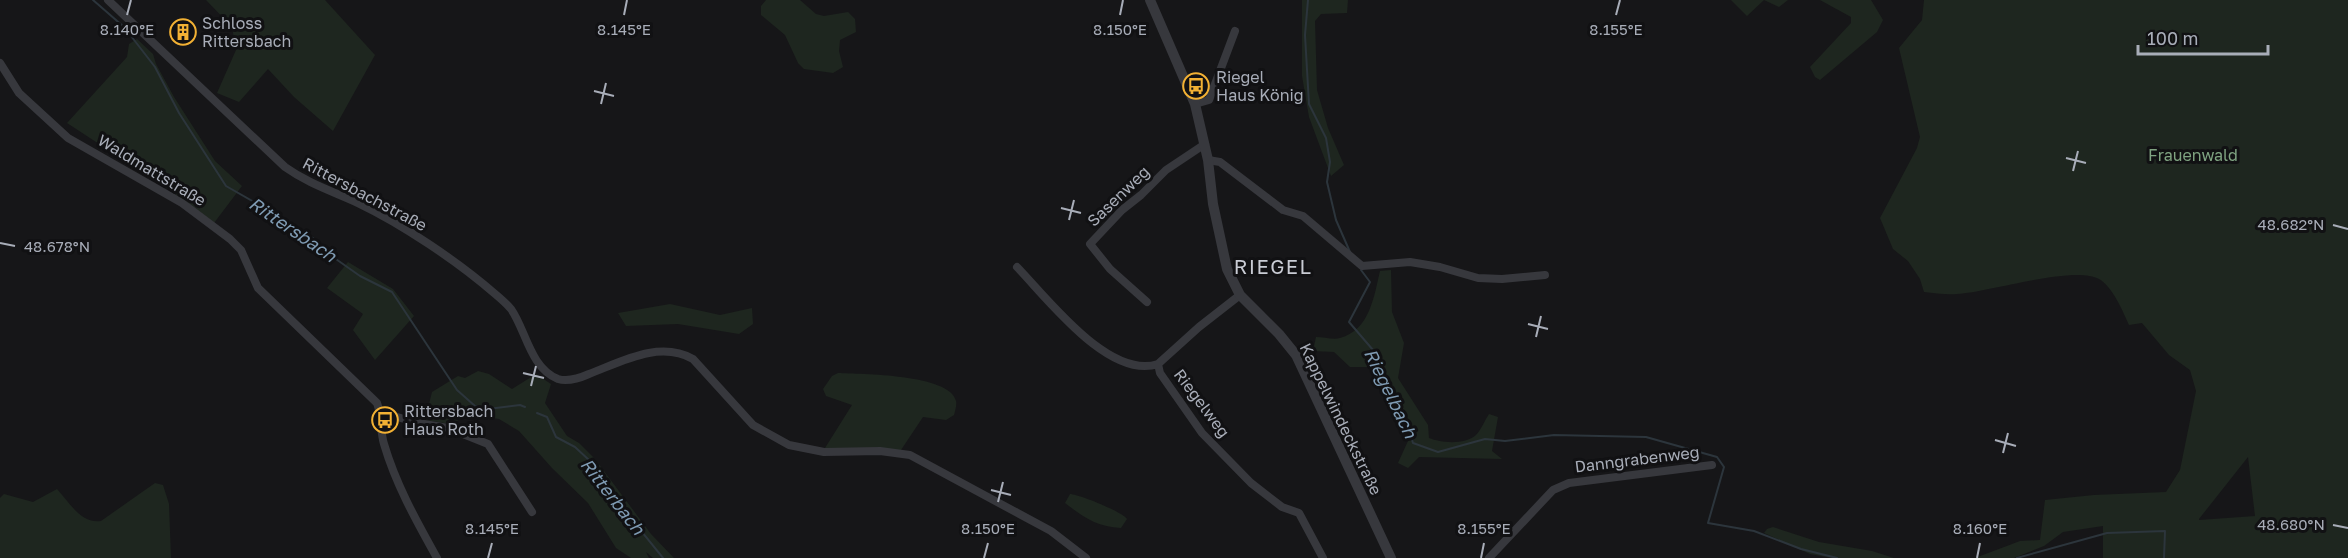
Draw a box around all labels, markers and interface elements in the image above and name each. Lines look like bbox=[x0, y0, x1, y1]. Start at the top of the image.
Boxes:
place label: Schloss Rittersbach bbox=[202, 13, 291, 51]
building icon: Schloss Rittersbach bbox=[168, 17, 198, 47]
scale bar bbox=[2138, 18, 2268, 56]
text: 8.140°E bbox=[100, 20, 154, 38]
text: 8.145°E bbox=[597, 20, 651, 38]
text: 8.150°E bbox=[1093, 20, 1147, 38]
text: 8.155°E bbox=[1589, 20, 1643, 38]
text: 100 m bbox=[2147, 27, 2198, 49]
place label: Riegel Haus König bbox=[1216, 67, 1304, 105]
bus stop icon: Riegel Haus König bbox=[1181, 71, 1211, 101]
street label: Waldmattstraße bbox=[94, 130, 210, 210]
park label: Frauenwald bbox=[2148, 145, 2238, 165]
street label: Rittersbachstraße bbox=[299, 153, 431, 235]
street label: Sasenweg bbox=[1083, 161, 1153, 231]
water label: Rittersbach bbox=[245, 192, 342, 267]
text: 48.682°N bbox=[2258, 215, 2324, 233]
text: 48.678°N bbox=[24, 237, 90, 255]
district label: RIEGEL bbox=[1234, 254, 1312, 278]
street label: Kappelwindeckstraße bbox=[1296, 340, 1386, 498]
water label: Riegelbach bbox=[1360, 345, 1423, 442]
street label: Riegelweg bbox=[1170, 365, 1234, 441]
place label: Rittersbach Haus Roth bbox=[404, 401, 493, 439]
bus stop icon: Rittersbach Haus Roth bbox=[370, 405, 400, 435]
street label: Danngrabenweg bbox=[1573, 441, 1701, 477]
water label: Ritterbach bbox=[576, 453, 650, 539]
text: 48.680°N bbox=[2257, 515, 2325, 533]
text: 8.145°E bbox=[465, 519, 519, 537]
text: 8.150°E bbox=[961, 519, 1015, 537]
text: 8.155°E bbox=[1457, 519, 1511, 537]
text: 8.160°E bbox=[1953, 519, 2007, 537]

